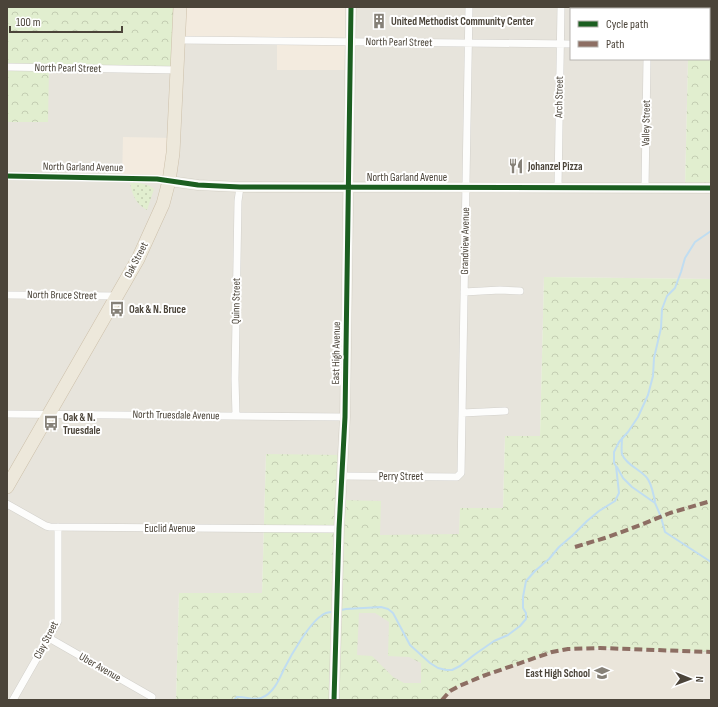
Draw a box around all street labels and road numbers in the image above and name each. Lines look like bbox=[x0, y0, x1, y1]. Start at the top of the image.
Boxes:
street label: North Pearl Street bbox=[366, 35, 433, 49]
street label: North Pearl Street bbox=[35, 61, 102, 75]
street label: Arch Street bbox=[552, 75, 566, 119]
street label: Valley Street bbox=[639, 99, 653, 146]
street label: North Garland Avenue bbox=[43, 160, 123, 174]
street label: North Garland Avenue bbox=[367, 171, 447, 184]
street label: Grandview Avenue bbox=[458, 207, 472, 275]
street label: Oak Street bbox=[121, 239, 151, 280]
street label: Quinn Street bbox=[229, 277, 243, 324]
street label: North Bruce Street bbox=[27, 288, 98, 302]
street label: East High Avenue bbox=[329, 321, 343, 385]
street label: North Truesdale Avenue bbox=[132, 408, 220, 422]
street label: Perry Street bbox=[379, 470, 424, 483]
street label: Euclid Avenue bbox=[144, 522, 196, 535]
street label: Clay Street bbox=[31, 618, 61, 661]
street label: Uber Avenue bbox=[77, 650, 123, 684]

